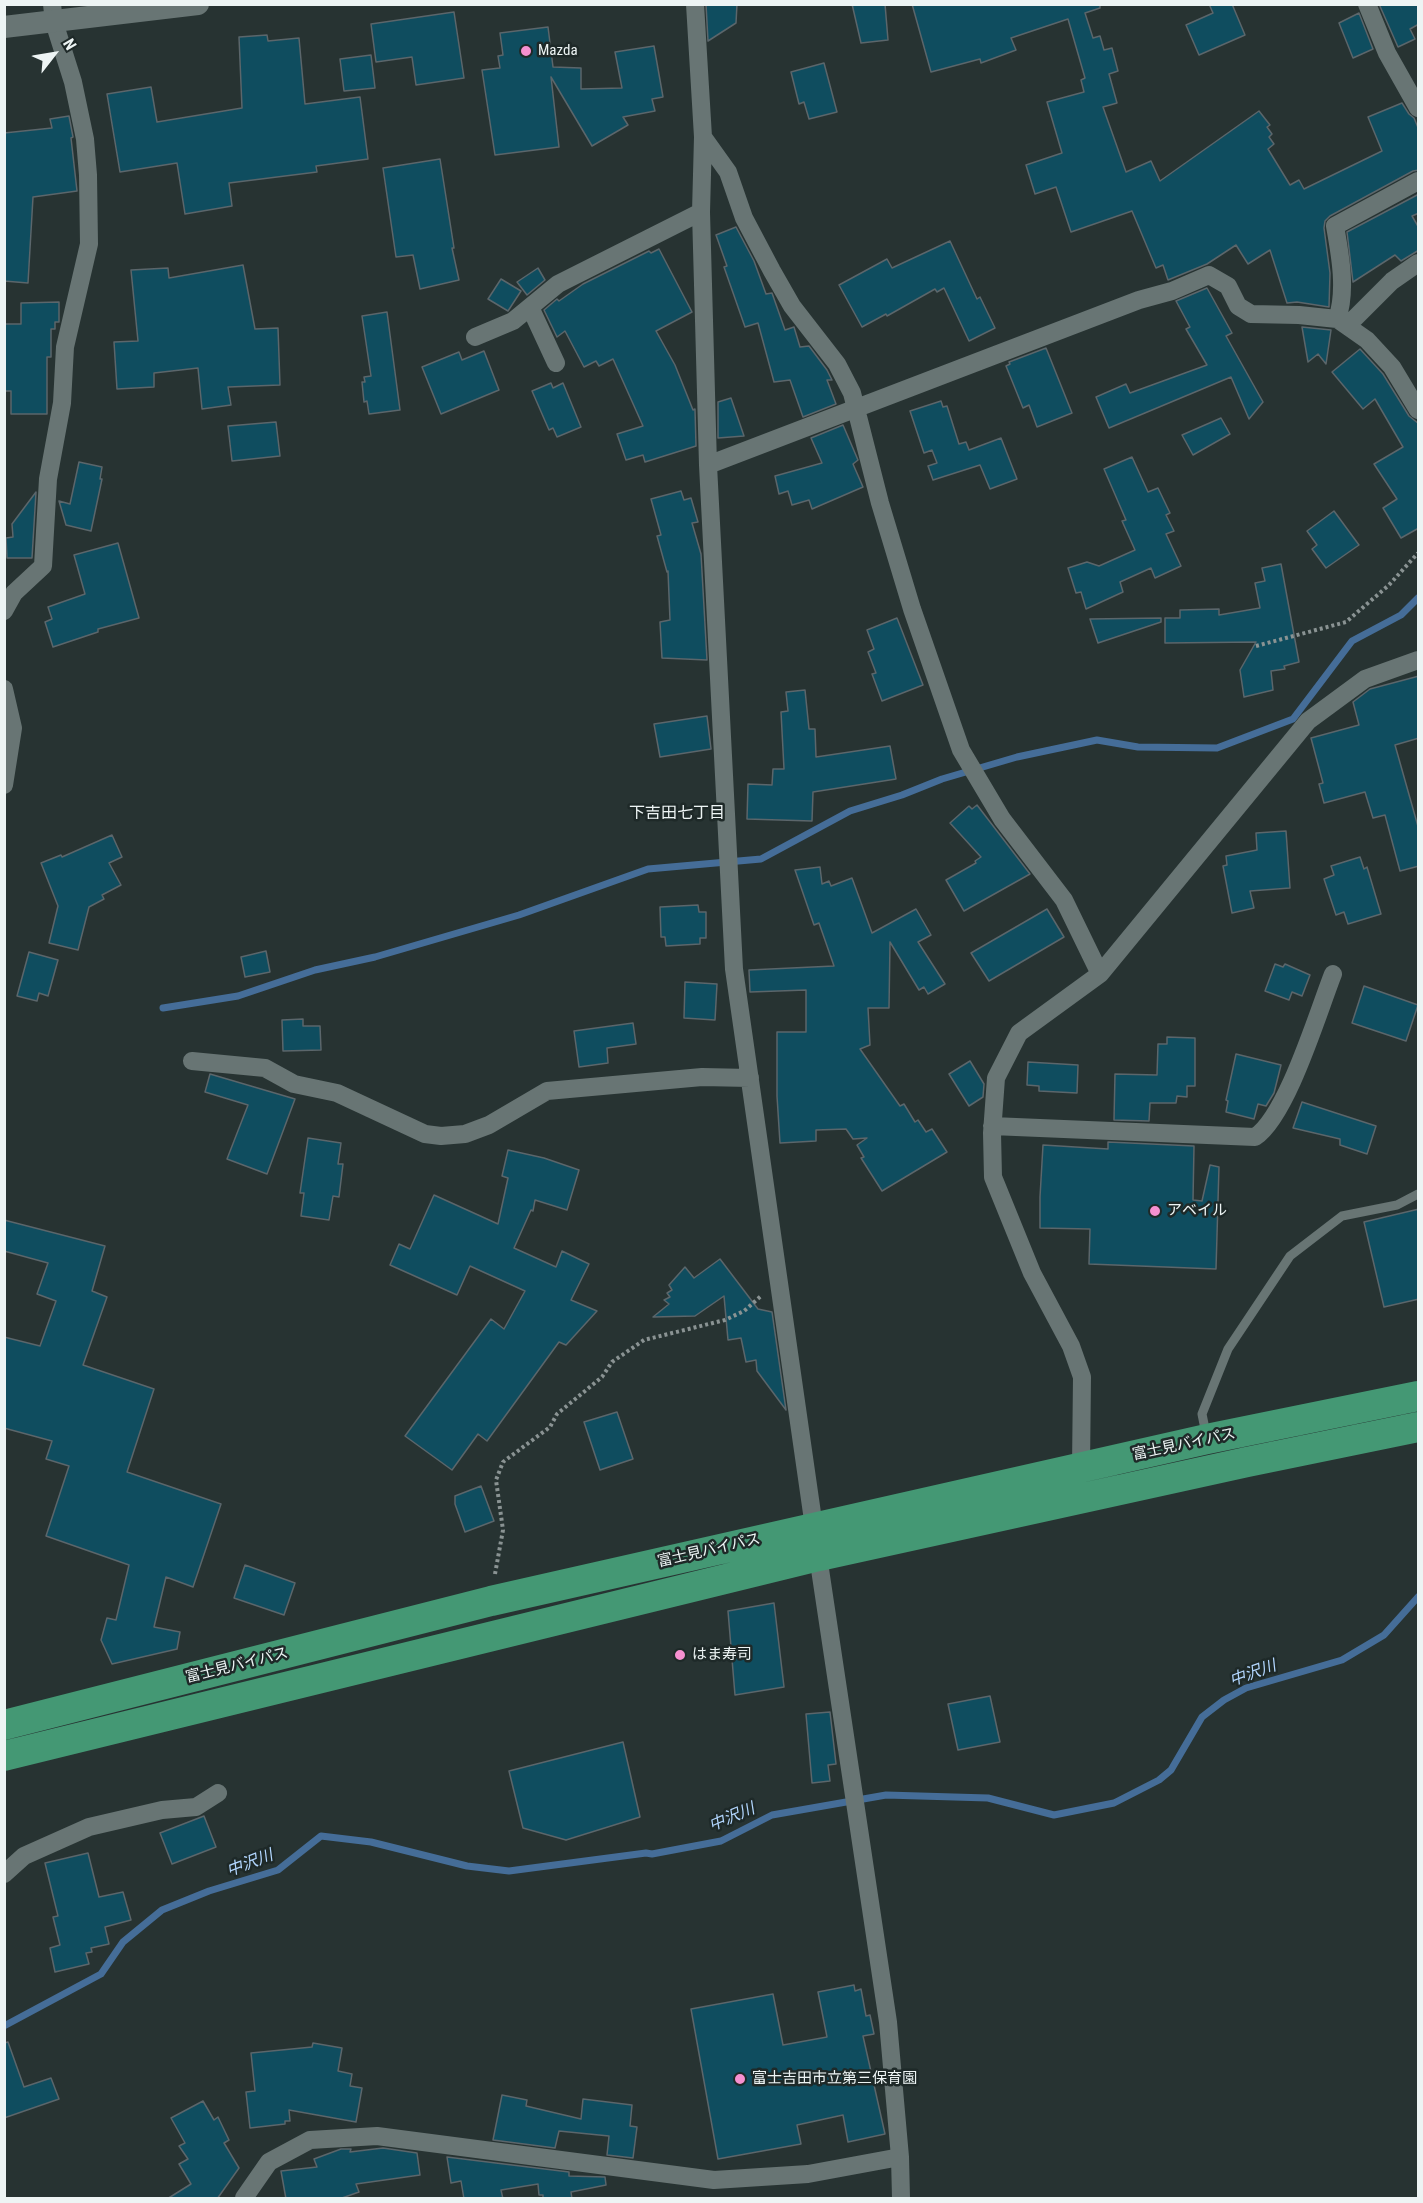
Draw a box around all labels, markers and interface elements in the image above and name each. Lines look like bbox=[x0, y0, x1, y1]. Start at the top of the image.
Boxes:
north arrow bbox=[24, 24, 84, 84]
text: N bbox=[59, 35, 81, 54]
place label: Mazda bbox=[538, 42, 578, 60]
marker: Mazda bbox=[519, 44, 533, 58]
district label: 下吉田七丁目 bbox=[629, 804, 725, 824]
place label: アベイル bbox=[1167, 1202, 1227, 1220]
marker: アベイル bbox=[1148, 1204, 1162, 1218]
street label: 富士見バイパス bbox=[1131, 1425, 1237, 1465]
street label: 富士見バイパス bbox=[656, 1530, 762, 1572]
street label: 富士見バイパス bbox=[184, 1645, 290, 1687]
place label: はま寿司 bbox=[692, 1646, 752, 1664]
marker: はま寿司 bbox=[673, 1648, 687, 1662]
water label: 中沢川 bbox=[1227, 1657, 1279, 1691]
water label: 中沢川 bbox=[706, 1800, 758, 1836]
water label: 中沢川 bbox=[224, 1846, 276, 1882]
place label: 富士吉田市立第三保育園 bbox=[752, 2070, 917, 2088]
marker: 富士吉田市立第三保育園 bbox=[733, 2072, 747, 2086]

